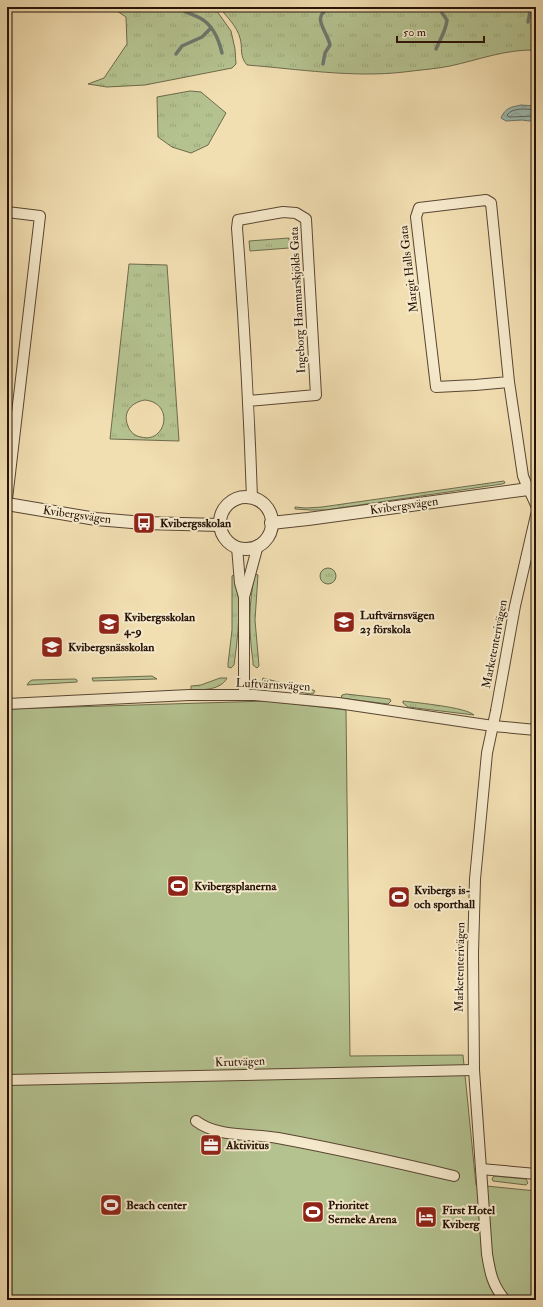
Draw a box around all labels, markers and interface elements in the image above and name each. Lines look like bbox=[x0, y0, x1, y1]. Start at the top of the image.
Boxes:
scale bar bbox=[397, 18, 484, 44]
text: 50 m bbox=[403, 25, 427, 40]
street label: Margit Halls Gata bbox=[396, 223, 422, 313]
street label: Ingeborg Hammarskjölds Gata bbox=[287, 225, 309, 374]
street label: Kvibergsvägen bbox=[369, 494, 439, 518]
street label: Kvibergsvägen bbox=[42, 503, 112, 527]
bus stop icon: Kvibergsskolan bbox=[131, 510, 157, 536]
place label: Kvibergsskolan bbox=[160, 516, 232, 531]
street label: Marketenterivägen bbox=[479, 598, 511, 690]
place label: Luftvärnsvägen 23 förskola bbox=[360, 608, 435, 637]
school or university icon: Luftvärnsvägen 23 förskola bbox=[331, 609, 357, 635]
place label: Kvibergsskolan 4-9 bbox=[123, 610, 196, 639]
school or university icon: Kvibergsskolan 4-9 bbox=[96, 611, 122, 637]
school or university icon: Kvibergsnässkolan bbox=[39, 634, 65, 660]
place label: Kvibergsnässkolan bbox=[68, 640, 155, 655]
street label: Luftvärnsvägen bbox=[235, 676, 311, 694]
sports icon: Kvibergsplanerna bbox=[165, 873, 191, 899]
place label: Kvibergsplanerna bbox=[194, 879, 277, 894]
place label: Kvibergs is- och sporthall bbox=[414, 883, 476, 912]
sports icon: Kvibergs is- och sporthall bbox=[386, 884, 412, 910]
street label: Marketenterivägen bbox=[452, 922, 468, 1012]
street label: Krutvägen bbox=[215, 1054, 265, 1070]
office icon: Aktivitus bbox=[198, 1132, 224, 1158]
place label: Aktivitus bbox=[225, 1138, 269, 1153]
sports icon: Beach center bbox=[98, 1192, 124, 1218]
place label: Beach center bbox=[126, 1198, 187, 1213]
place label: Prioritet Serneke Arena bbox=[328, 1198, 398, 1227]
sports icon: Prioritet Serneke Arena bbox=[300, 1199, 326, 1225]
place label: First Hotel Kviberg bbox=[442, 1203, 496, 1232]
hotel icon: First Hotel Kviberg bbox=[413, 1204, 439, 1230]

